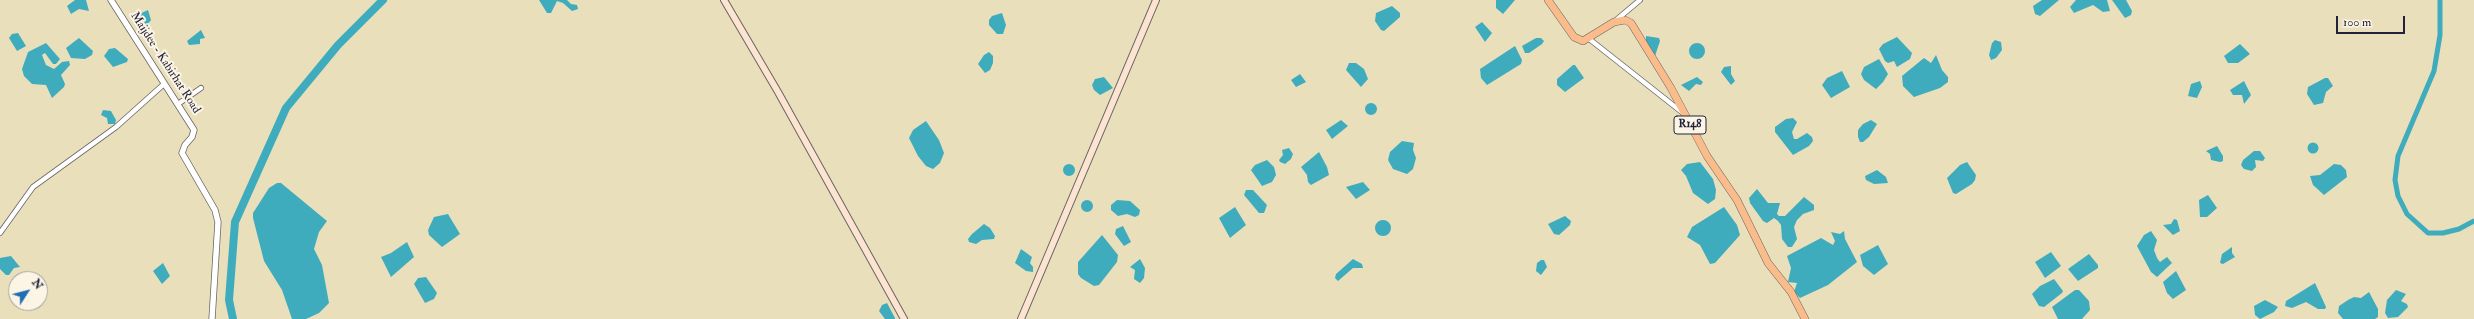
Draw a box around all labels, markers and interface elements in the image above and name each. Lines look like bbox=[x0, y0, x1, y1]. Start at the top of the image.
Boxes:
scale bar bbox=[2338, 8, 2407, 34]
street label: Maijdee - Kabirhat Road bbox=[127, 10, 203, 116]
text: 100 m bbox=[2343, 15, 2371, 30]
road number: R148 bbox=[1674, 116, 1706, 134]
north arrow bbox=[8, 271, 48, 311]
text: N bbox=[29, 276, 45, 292]

